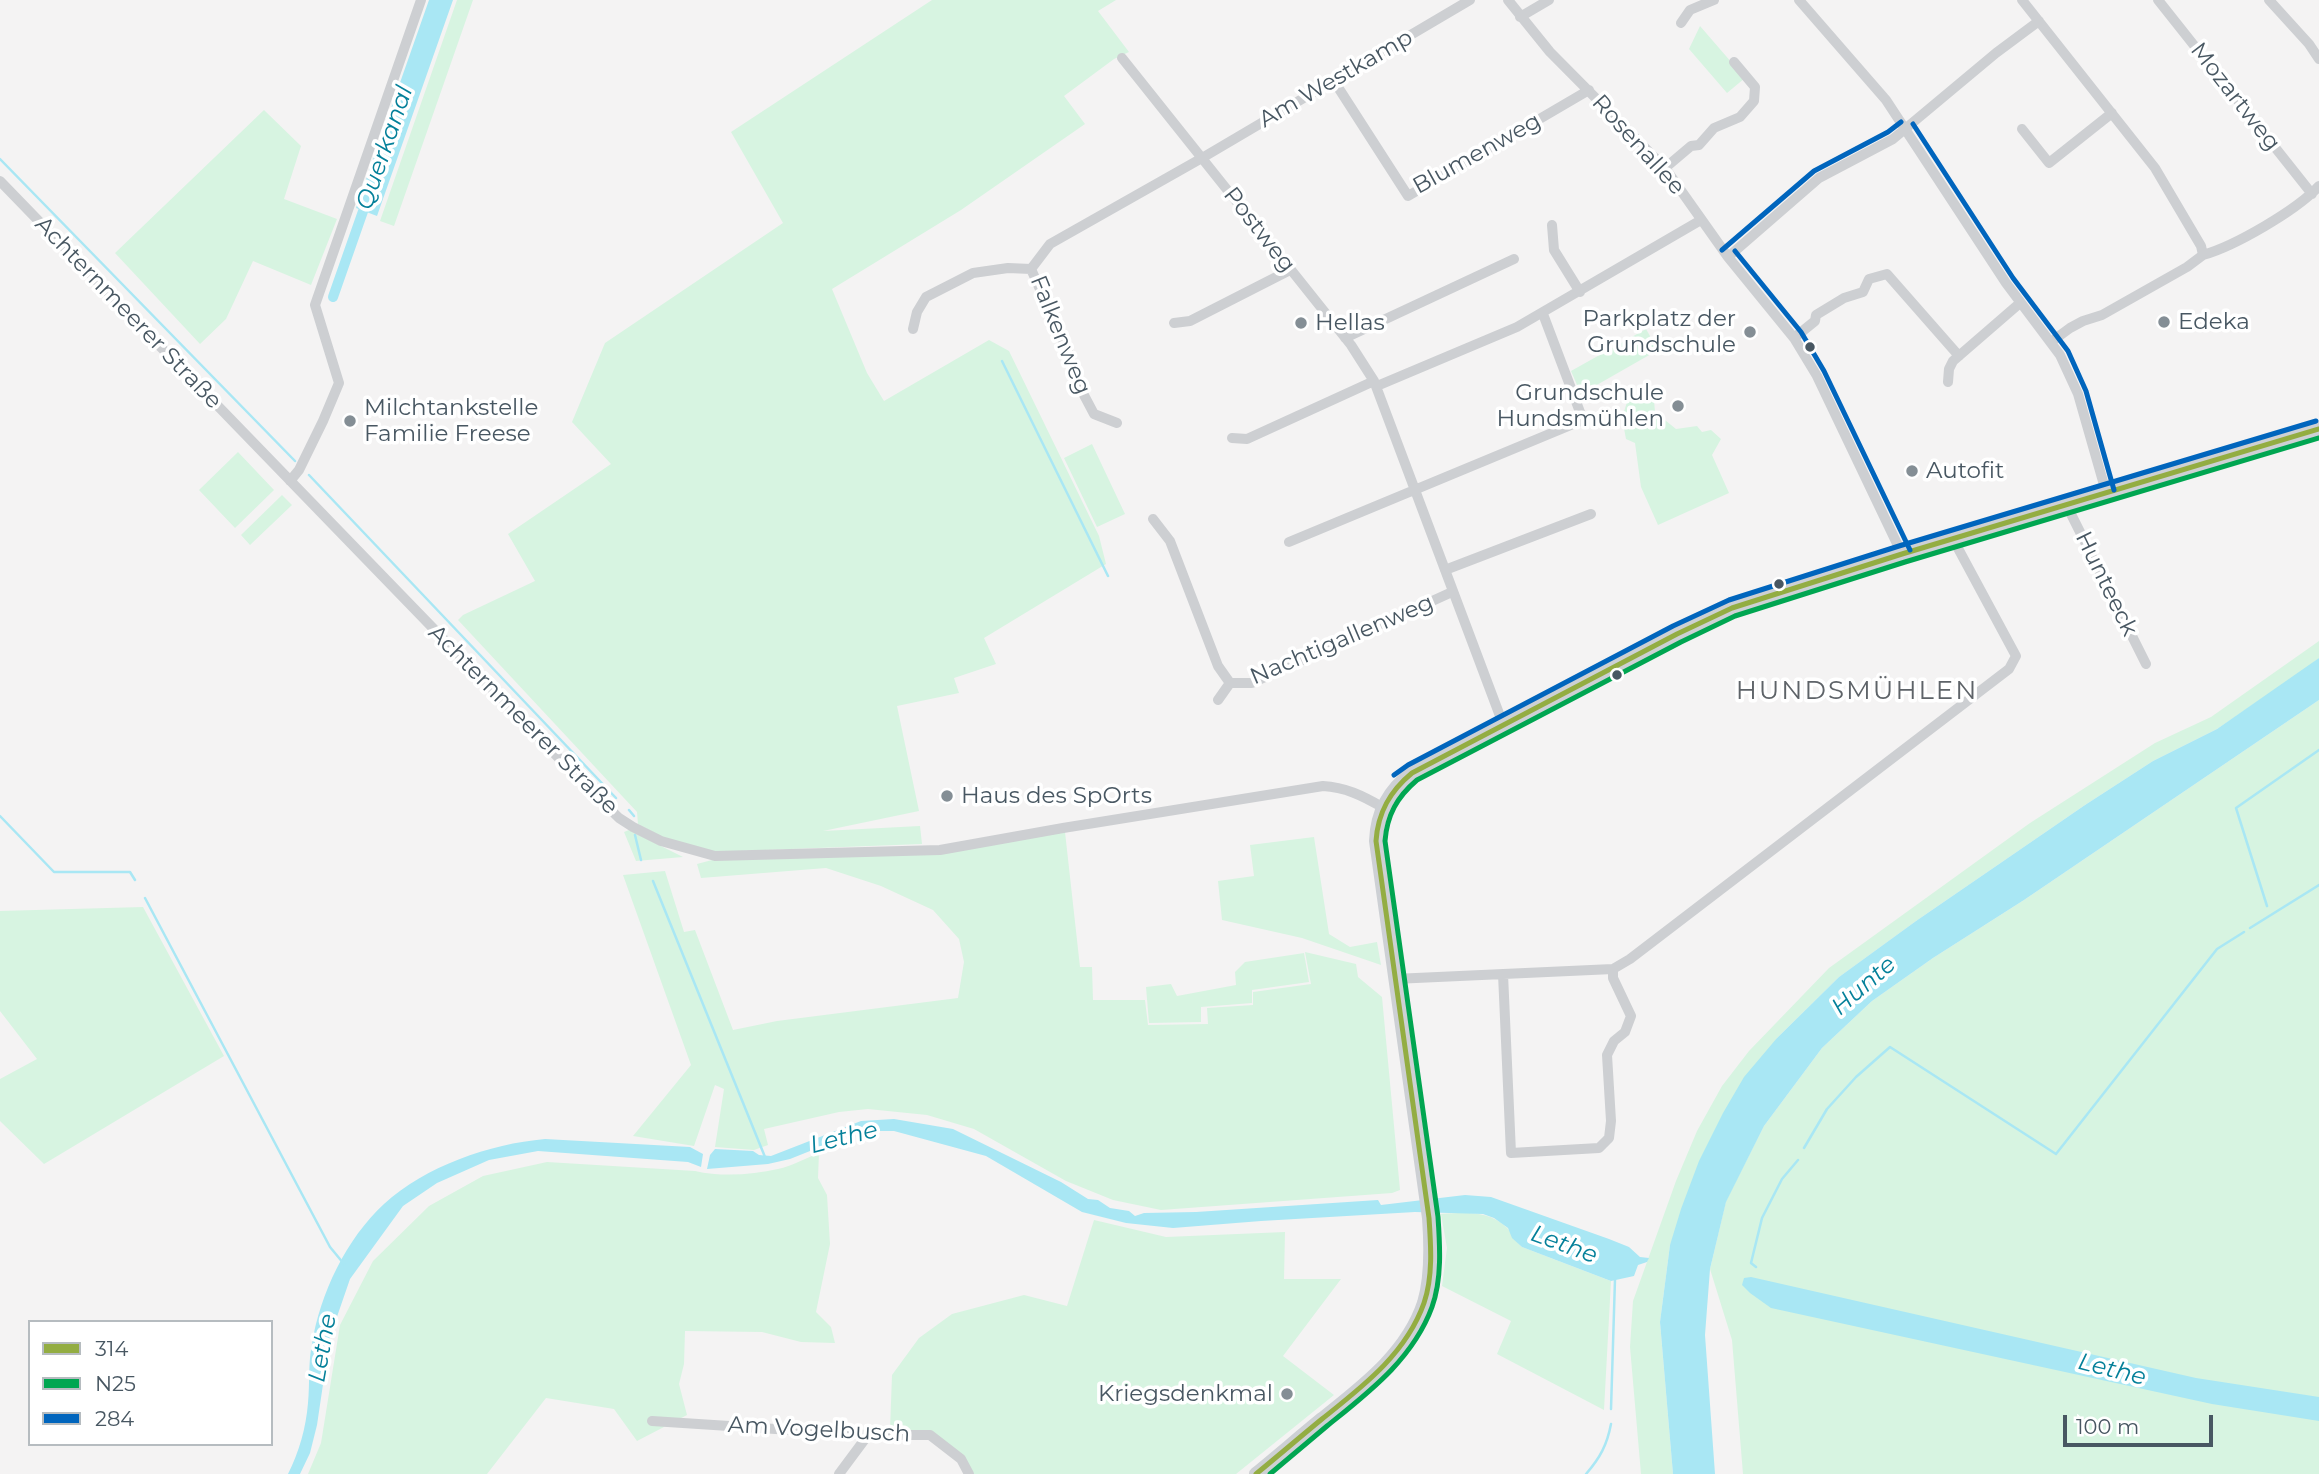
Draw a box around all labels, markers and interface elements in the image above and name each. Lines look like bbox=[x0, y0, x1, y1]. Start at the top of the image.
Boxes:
street label: Am Westkamp bbox=[1254, 24, 1418, 134]
street label: Mozartweg bbox=[2184, 37, 2286, 157]
water label: Querkanal bbox=[350, 82, 420, 214]
street label: Rosenallee bbox=[1586, 89, 1690, 201]
street label: Blumenweg bbox=[1408, 107, 1546, 201]
street label: Postweg bbox=[1217, 182, 1301, 278]
street label: Achternmeerer Straße bbox=[29, 211, 227, 415]
street label: Falkenweg bbox=[1024, 271, 1096, 399]
place label: Parkplatz der Grundschule bbox=[1582, 305, 1736, 359]
place label: Edeka bbox=[2178, 308, 2250, 336]
place label: Hellas bbox=[1315, 309, 1385, 337]
marker: Edeka bbox=[2156, 314, 2172, 330]
marker: Hellas bbox=[1293, 315, 1309, 331]
marker: Parkplatz der Grundschule bbox=[1742, 324, 1758, 340]
unlabelled marker bbox=[1803, 340, 1817, 354]
place label: Grundschule Hundsmühlen bbox=[1496, 379, 1664, 433]
place label: Milchtankstelle Familie Freese bbox=[364, 394, 538, 448]
marker: Grundschule Hundsmühlen bbox=[1670, 398, 1686, 414]
marker: Milchtankstelle Familie Freese bbox=[342, 413, 358, 429]
place label: Autofit bbox=[1926, 457, 2004, 485]
marker: Autofit bbox=[1904, 463, 1920, 479]
street label: Hunteeck bbox=[2069, 527, 2143, 641]
unlabelled marker bbox=[1772, 577, 1786, 591]
street label: Nachtigallenweg bbox=[1246, 589, 1438, 691]
street label: Achternmeerer Straße bbox=[422, 619, 624, 821]
unlabelled marker bbox=[1610, 668, 1624, 682]
district label: HUNDSMÜHLEN bbox=[1737, 675, 1977, 707]
place label: Haus des SpOrts bbox=[961, 782, 1152, 810]
marker: Haus des SpOrts bbox=[939, 788, 955, 804]
water label: Hunte bbox=[1826, 950, 1902, 1022]
water label: Lethe bbox=[807, 1116, 881, 1160]
water label: Lethe bbox=[1527, 1220, 1601, 1270]
water label: Lethe bbox=[303, 1312, 343, 1384]
legend bbox=[28, 1320, 273, 1446]
text: 314 bbox=[95, 1336, 128, 1361]
water label: Lethe bbox=[2075, 1348, 2149, 1392]
text: N25 bbox=[95, 1371, 136, 1396]
place label: Kriegsdenkmal bbox=[1098, 1380, 1273, 1408]
marker: Kriegsdenkmal bbox=[1279, 1386, 1295, 1402]
scale bar bbox=[2067, 1400, 2218, 1444]
text: 284 bbox=[95, 1406, 134, 1431]
street label: Am Vogelbusch bbox=[727, 1411, 911, 1449]
text: 100 m bbox=[2076, 1414, 2139, 1439]

